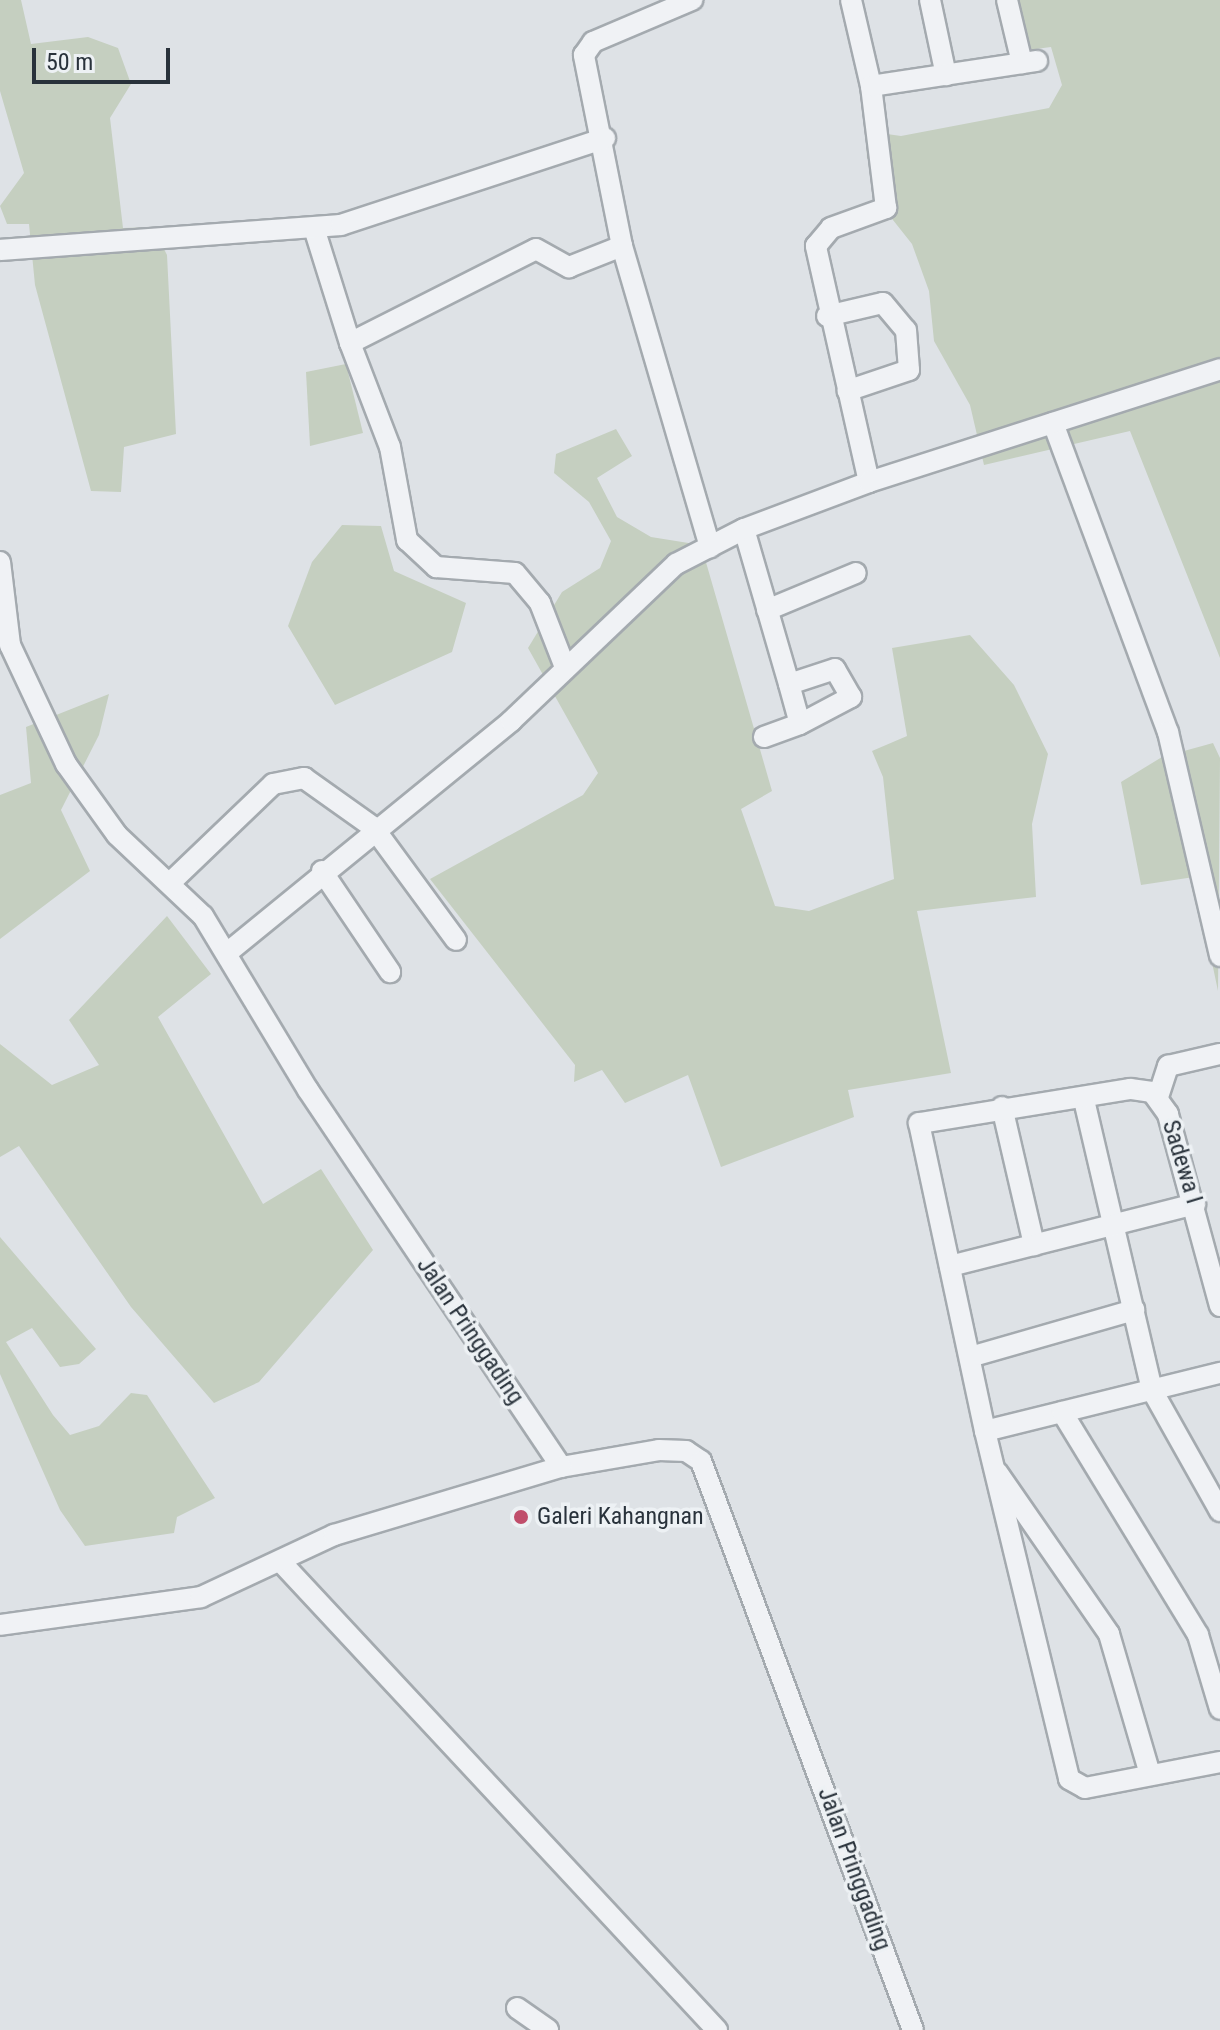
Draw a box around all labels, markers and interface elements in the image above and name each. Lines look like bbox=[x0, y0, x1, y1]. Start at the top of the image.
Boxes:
scale bar bbox=[36, 32, 174, 82]
text: 50 m bbox=[46, 48, 93, 76]
street label: Sadewa I bbox=[1156, 1117, 1208, 1207]
street label: Jalan Pringgading bbox=[410, 1252, 530, 1410]
place label: Galeri Kahangnan bbox=[537, 1503, 704, 1531]
marker: Galeri Kahangnan bbox=[512, 1508, 530, 1526]
street label: Jalan Pringgading bbox=[811, 1784, 897, 1954]

